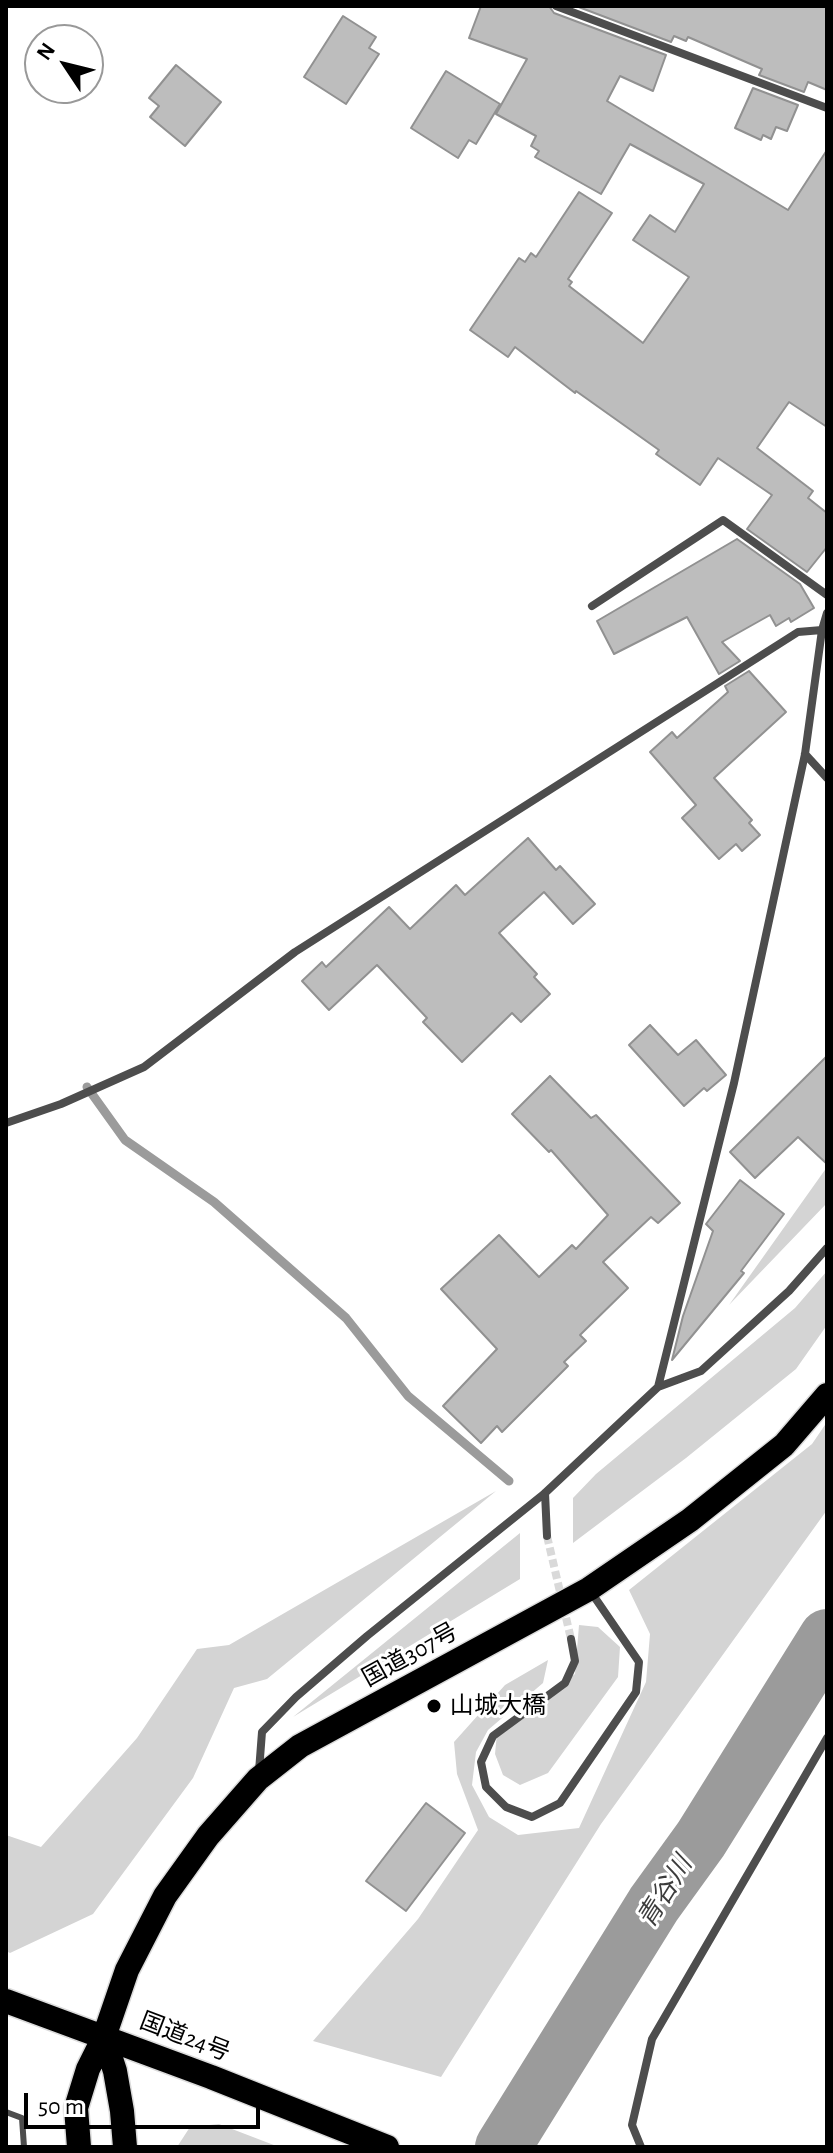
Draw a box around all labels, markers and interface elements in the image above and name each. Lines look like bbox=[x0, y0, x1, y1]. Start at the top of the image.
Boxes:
north arrow bbox=[24, 24, 104, 104]
text: N bbox=[33, 39, 59, 64]
street label: 国道307号 bbox=[357, 1617, 463, 1693]
place label: 山城大橋 bbox=[450, 1692, 546, 1720]
marker: 山城大橋 bbox=[425, 1697, 443, 1715]
water label: 青谷川 bbox=[631, 1851, 699, 1933]
street label: 国道24号 bbox=[136, 2007, 234, 2067]
scale bar bbox=[28, 2077, 264, 2127]
text: 50 m bbox=[38, 2095, 84, 2119]

